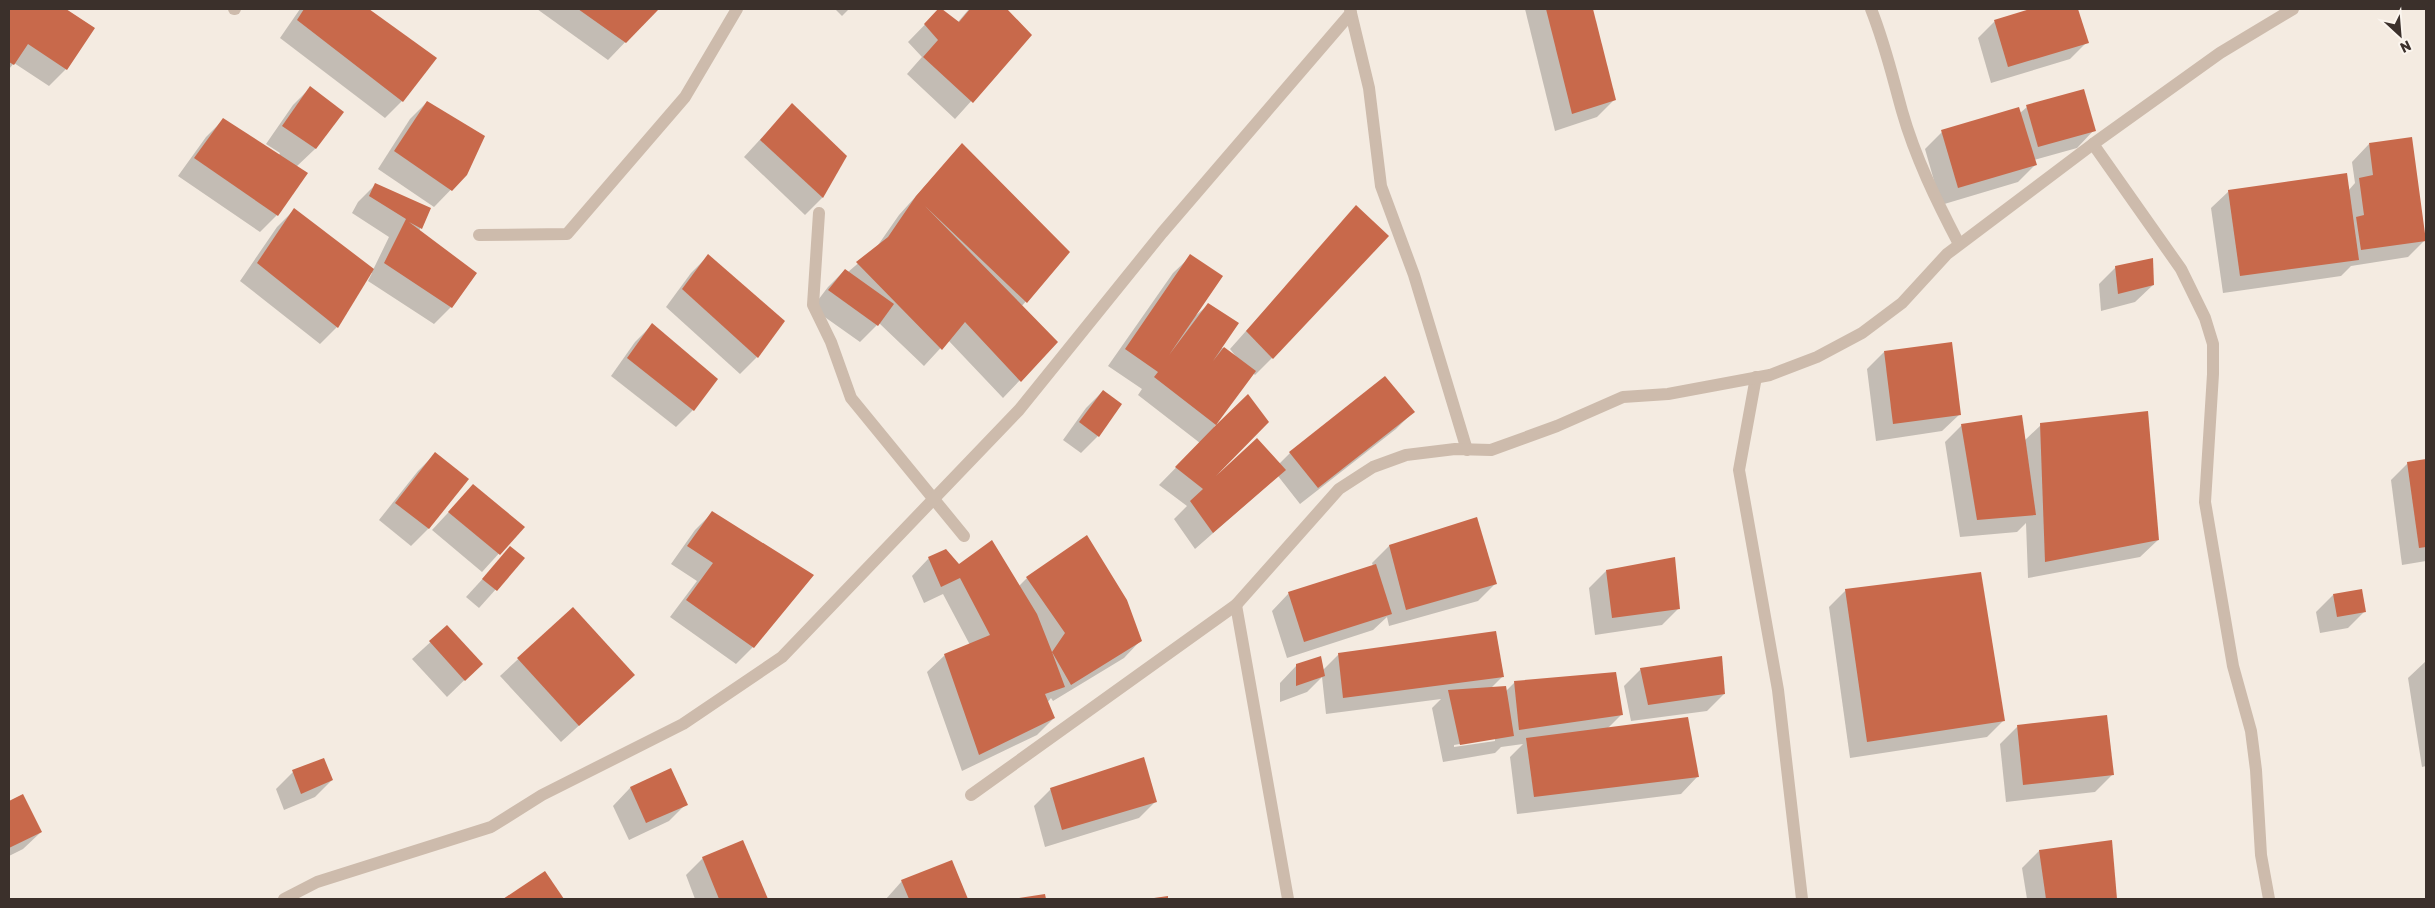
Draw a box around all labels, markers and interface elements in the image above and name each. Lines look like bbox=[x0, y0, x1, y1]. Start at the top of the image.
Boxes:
north arrow bbox=[2375, 10, 2425, 60]
text: N bbox=[2397, 36, 2414, 56]

